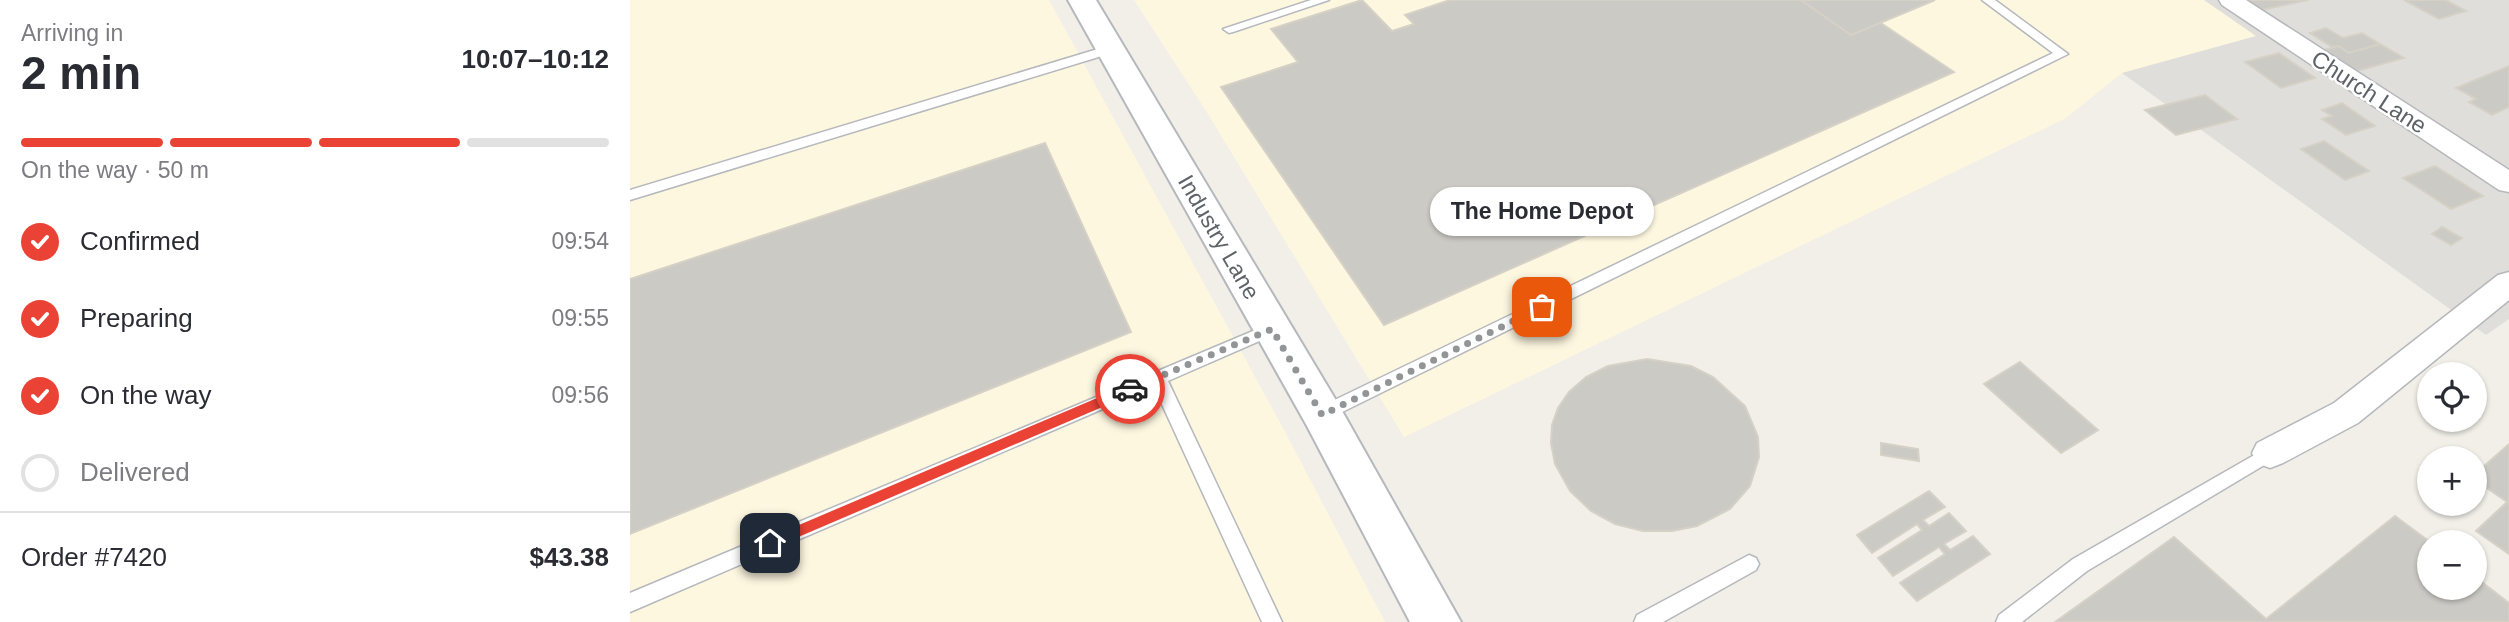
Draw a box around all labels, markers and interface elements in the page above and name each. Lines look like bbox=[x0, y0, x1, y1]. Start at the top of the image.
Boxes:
text: Arriving in bbox=[21, 20, 123, 46]
text: 10:07–10:12 bbox=[462, 44, 609, 74]
street label: Church Lane bbox=[2307, 45, 2431, 139]
text: 2 min bbox=[21, 47, 141, 99]
text: On the way · 50 m bbox=[21, 157, 209, 183]
street label: Industry Lane bbox=[1173, 170, 1265, 304]
callout: The Home Depot bbox=[1430, 188, 1654, 237]
text: The Home Depot bbox=[1451, 198, 1633, 224]
icon: check bbox=[21, 223, 59, 261]
text: Confirmed bbox=[80, 226, 200, 256]
text: 09:54 bbox=[551, 228, 609, 254]
pin bbox=[1512, 277, 1572, 337]
icon: bag bbox=[1523, 288, 1561, 326]
icon: check bbox=[21, 300, 59, 338]
text: Preparing bbox=[80, 303, 193, 333]
text: 09:55 bbox=[551, 305, 609, 331]
courier bbox=[1095, 354, 1165, 424]
map controls bbox=[2417, 362, 2487, 600]
button: locate bbox=[2417, 362, 2487, 432]
icon: car bbox=[1111, 370, 1149, 408]
icon: check bbox=[21, 377, 59, 415]
text: On the way bbox=[80, 380, 212, 410]
text: 09:56 bbox=[551, 382, 609, 408]
button: + bbox=[2417, 446, 2487, 516]
text: Delivered bbox=[80, 457, 190, 487]
pin bbox=[740, 513, 800, 573]
icon: home bbox=[751, 524, 789, 562]
button: − bbox=[2417, 530, 2487, 600]
text: Order #7420 bbox=[21, 542, 167, 572]
text: $43.38 bbox=[529, 542, 609, 572]

